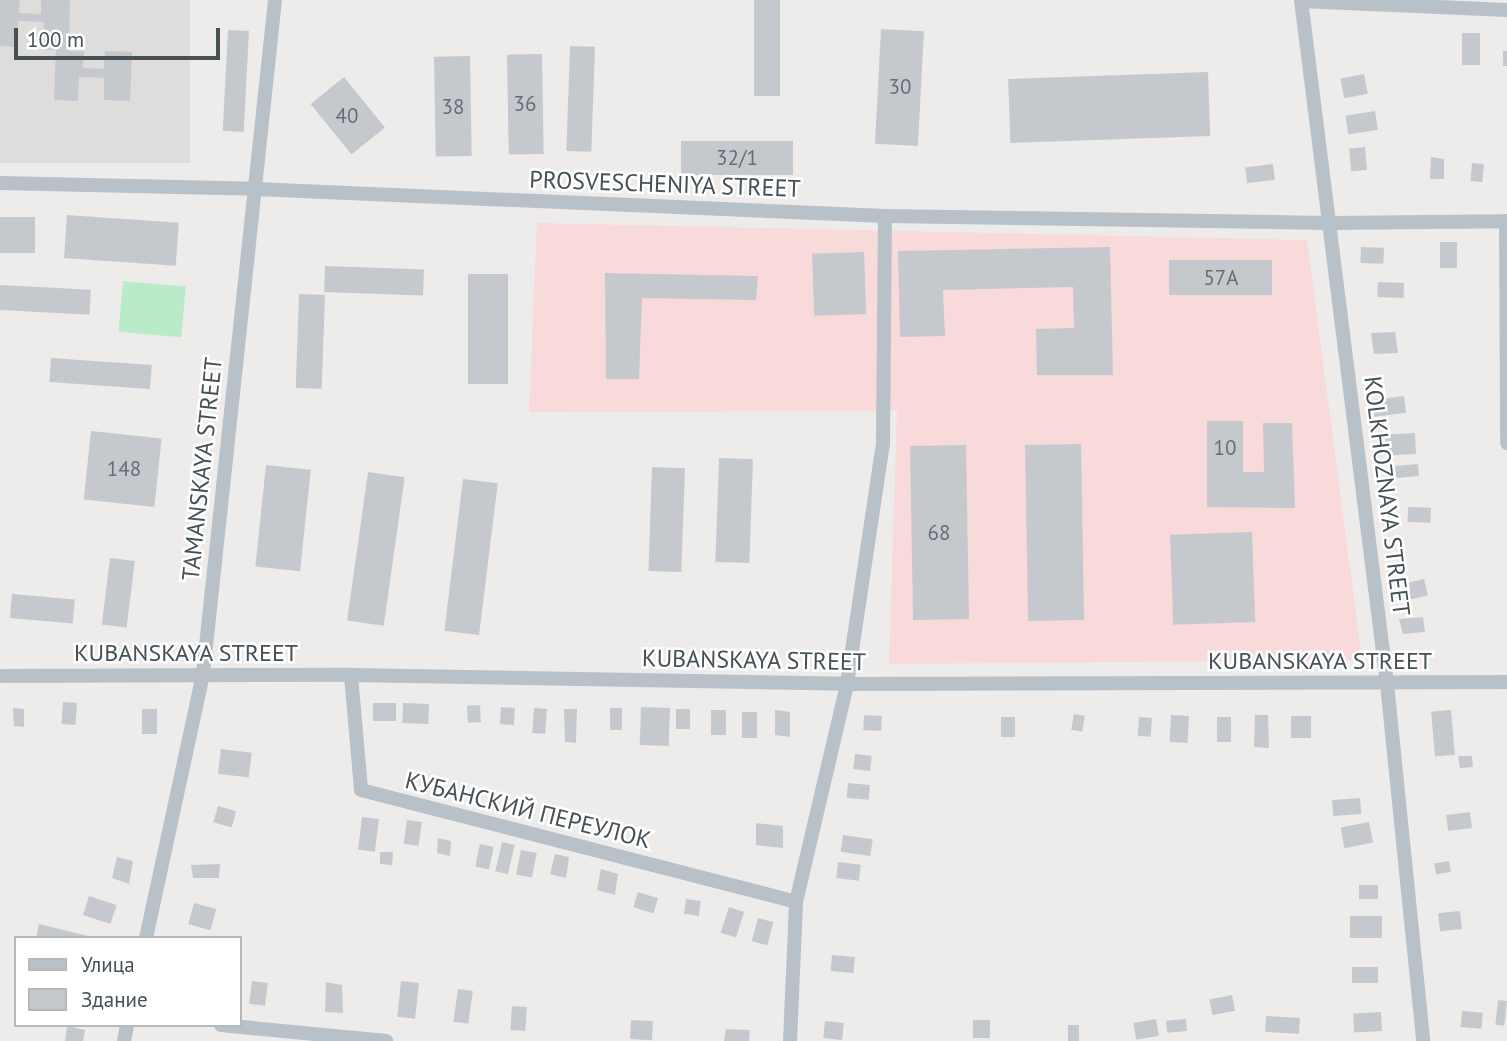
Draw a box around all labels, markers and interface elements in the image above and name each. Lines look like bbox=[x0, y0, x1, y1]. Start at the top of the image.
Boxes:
scale bar bbox=[18, 14, 224, 58]
text: 100 m bbox=[27, 26, 84, 53]
house number: 30 bbox=[889, 74, 911, 100]
house number: 36 bbox=[514, 91, 536, 117]
house number: 38 bbox=[442, 94, 464, 120]
house number: 40 bbox=[336, 103, 358, 129]
house number: 32/1 bbox=[716, 145, 758, 171]
street label: PROSVESCHENIYA STREET bbox=[528, 165, 802, 203]
house number: 57А bbox=[1203, 265, 1239, 291]
street label: TAMANSKAYA STREET bbox=[176, 355, 228, 583]
street label: KOLKHOZNAYA STREET bbox=[1358, 374, 1416, 618]
house number: 10 bbox=[1214, 435, 1236, 461]
house number: 148 bbox=[107, 456, 141, 482]
house number: 68 bbox=[928, 520, 950, 546]
street label: KUBANSKAYA STREET bbox=[73, 639, 299, 667]
street label: KUBANSKAYA STREET bbox=[641, 644, 867, 676]
street label: KUBANSKAYA STREET bbox=[1207, 647, 1433, 675]
street label: КУБАНСКИЙ ПЕРЕУЛОК bbox=[402, 766, 654, 854]
legend bbox=[14, 936, 242, 1027]
text: Улица bbox=[81, 951, 135, 978]
text: Здание bbox=[81, 986, 148, 1013]

